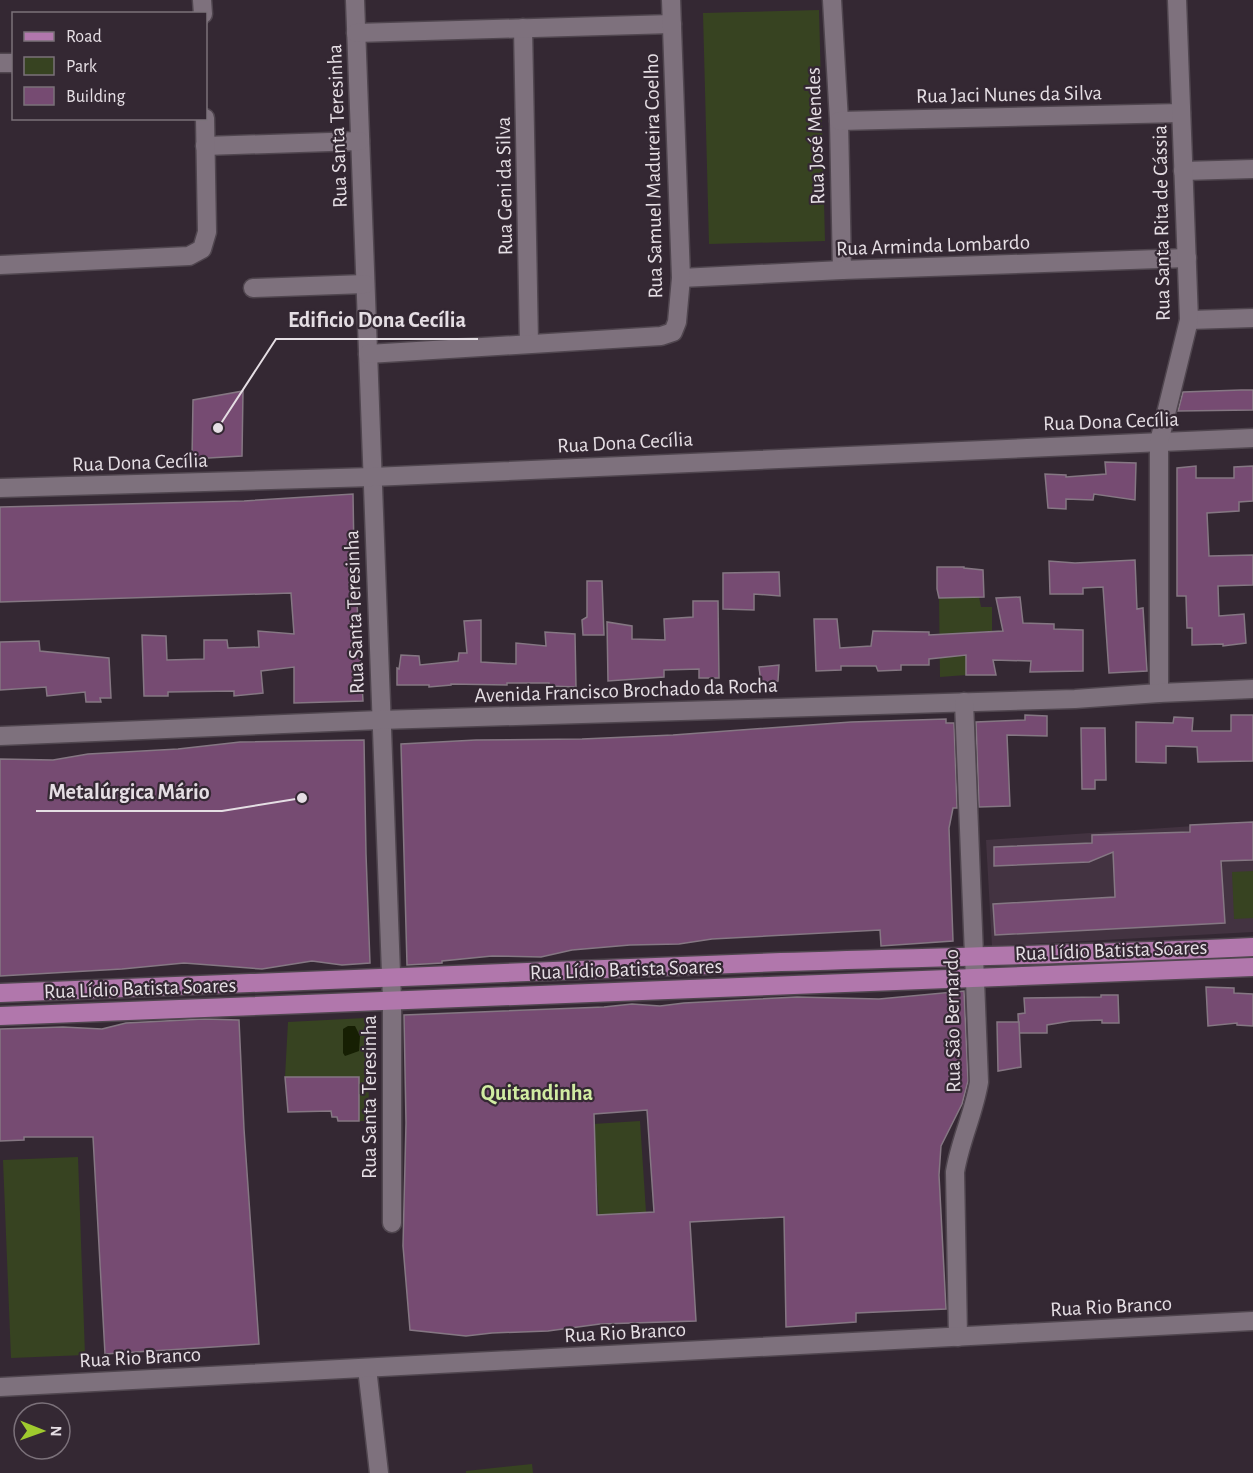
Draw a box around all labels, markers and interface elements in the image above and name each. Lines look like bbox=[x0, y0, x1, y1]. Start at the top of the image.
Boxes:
legend bbox=[12, 12, 207, 120]
text: Road bbox=[66, 28, 102, 46]
street label: Rua Santa Teresinha bbox=[324, 43, 351, 208]
street label: Rua Samuel Madureira Coelho bbox=[641, 53, 666, 299]
text: Park bbox=[66, 58, 98, 76]
street label: Rua José Mendes bbox=[803, 67, 828, 205]
street label: Rua Jaci Nunes da Silva bbox=[916, 82, 1103, 107]
text: Building bbox=[66, 88, 126, 106]
street label: Rua Geni da Silva bbox=[493, 116, 516, 256]
street label: Rua Santa Rita de Cássia bbox=[1149, 124, 1174, 321]
street label: Rua Arminda Lombardo bbox=[836, 232, 1030, 259]
callout: Edificio Dona Cecília bbox=[276, 299, 478, 339]
text: Edificio Dona Cecília bbox=[288, 309, 466, 331]
street label: Rua Dona Cecília bbox=[1043, 409, 1180, 434]
street label: Rua Dona Cecília bbox=[557, 428, 694, 457]
street label: Rua Dona Cecília bbox=[72, 450, 209, 475]
street label: Rua Santa Teresinha bbox=[341, 529, 368, 694]
street label: Avenida Francisco Brochado da Rocha bbox=[474, 675, 778, 706]
callout: Metalúrgica Mário bbox=[36, 771, 222, 811]
text: Metalúrgica Mário bbox=[48, 781, 210, 803]
street label: Rua Lídio Batista Soares bbox=[1014, 937, 1208, 964]
street label: Rua São Bernardo bbox=[941, 949, 964, 1093]
street label: Rua Lídio Batista Soares bbox=[529, 956, 723, 983]
street label: Rua Lídio Batista Soares bbox=[43, 975, 237, 1002]
street label: Rua Santa Teresinha bbox=[359, 1015, 380, 1179]
district label: Quitandinha bbox=[481, 1082, 594, 1105]
street label: Rua Rio Branco bbox=[1050, 1293, 1172, 1320]
street label: Rua Rio Branco bbox=[564, 1319, 686, 1346]
street label: Rua Rio Branco bbox=[79, 1344, 201, 1371]
north arrow bbox=[12, 1401, 72, 1461]
text: N bbox=[48, 1426, 64, 1437]

